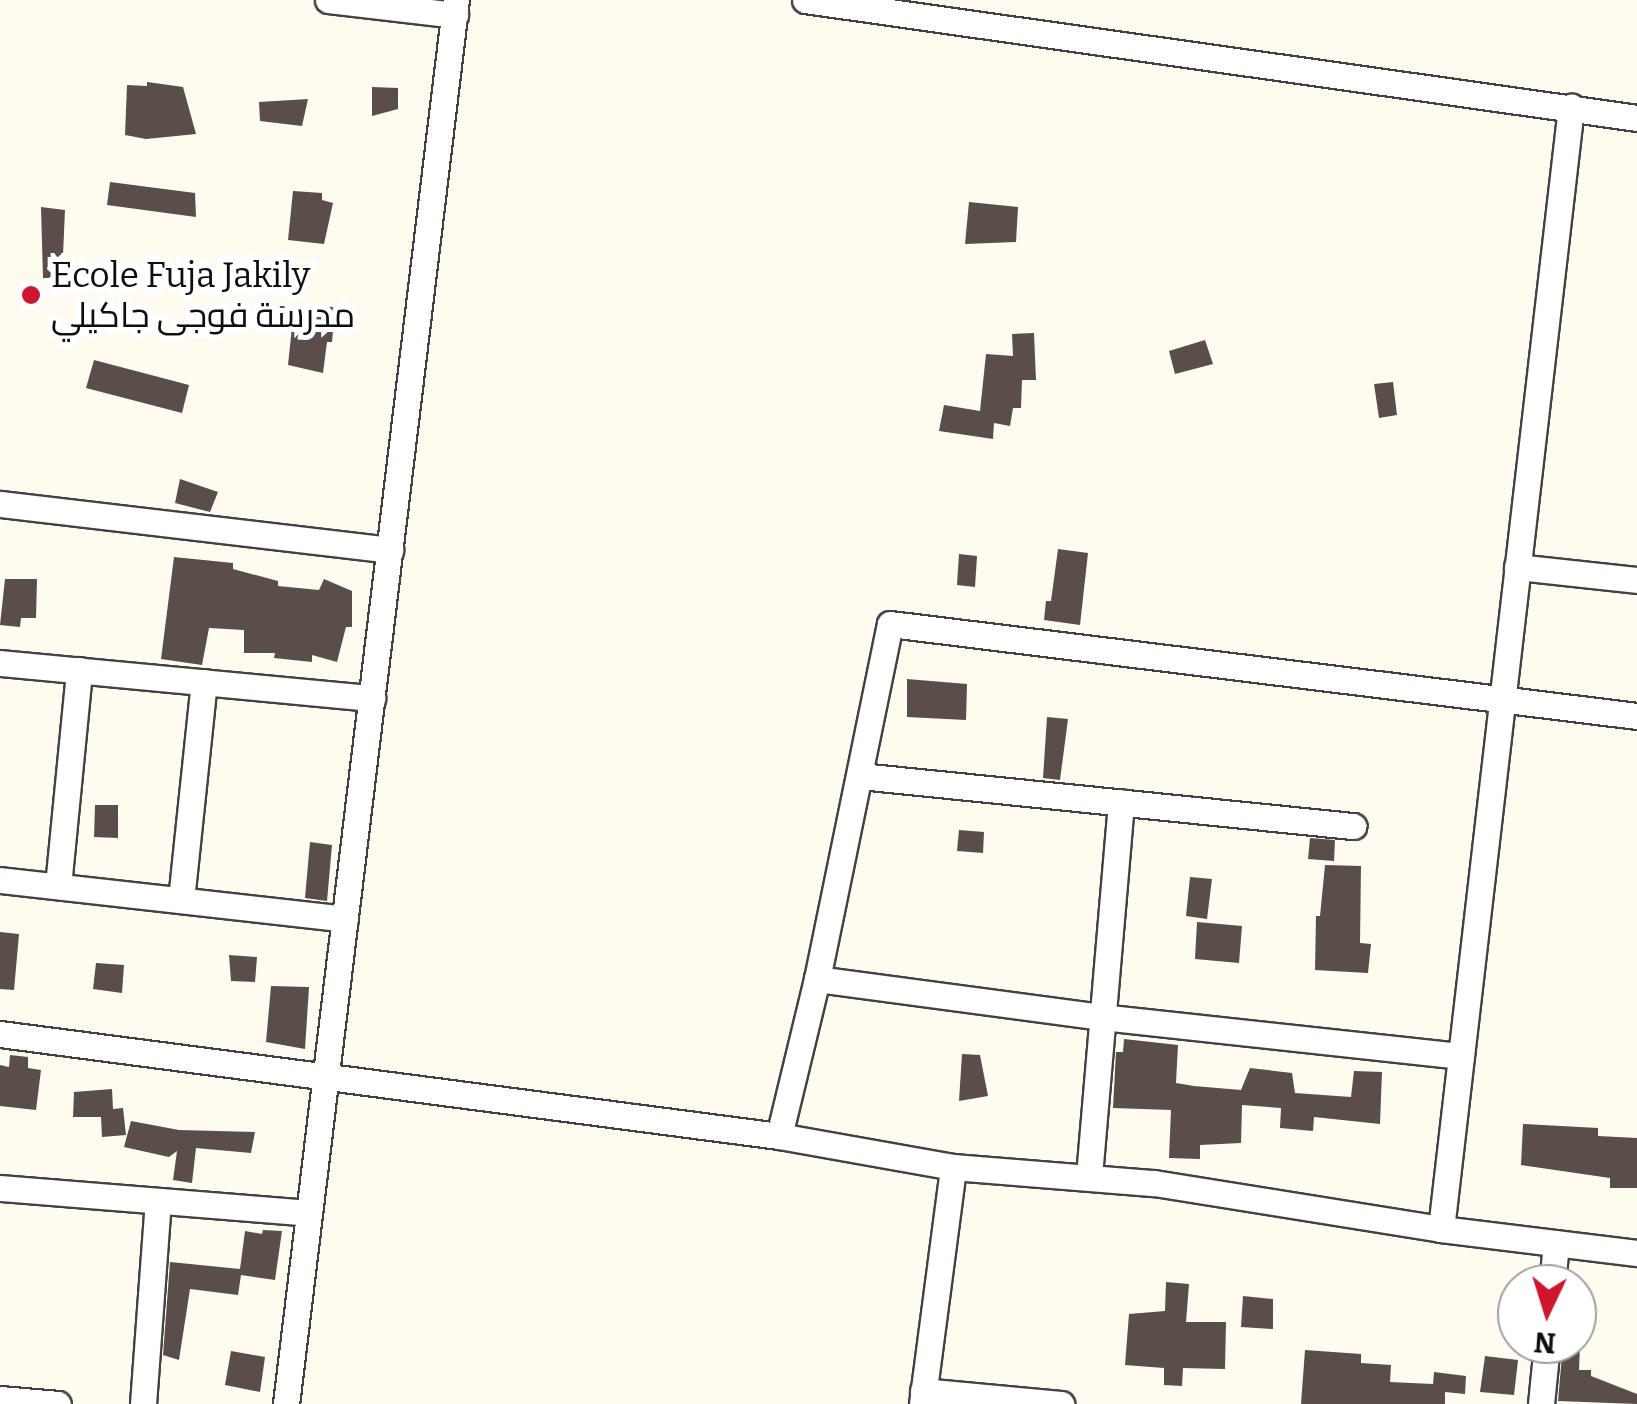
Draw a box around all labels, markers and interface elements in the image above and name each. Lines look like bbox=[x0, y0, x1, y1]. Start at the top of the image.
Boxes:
place label: Ecole Fuja Jakily مدرسة فوجى جاكيلي bbox=[51, 254, 355, 336]
marker: Ecole Fuja Jakily مدرسة فوجى جاكيلي bbox=[20, 284, 42, 306]
north arrow bbox=[1497, 1264, 1597, 1364]
text: N bbox=[1533, 1325, 1557, 1360]

